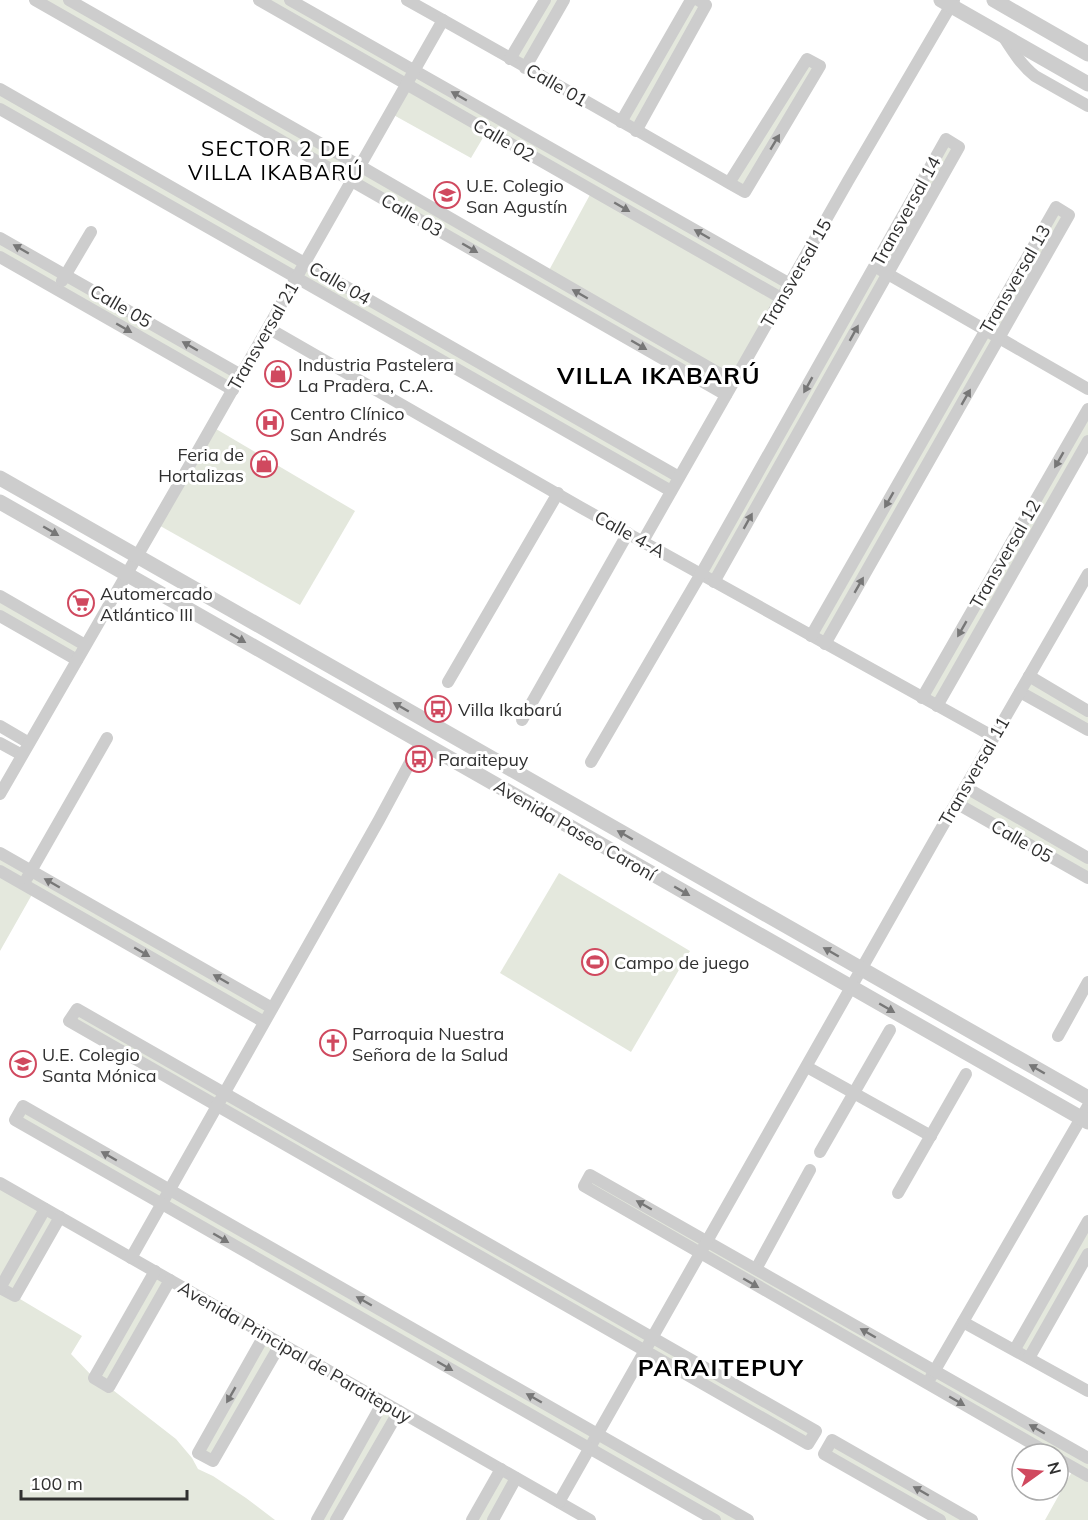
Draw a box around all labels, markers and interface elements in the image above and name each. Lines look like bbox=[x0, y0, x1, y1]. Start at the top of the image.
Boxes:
street label: Calle 01 bbox=[522, 58, 592, 112]
one-way arrow bbox=[451, 92, 468, 102]
street label: Calle 02 bbox=[469, 113, 539, 167]
one-way arrow bbox=[770, 133, 780, 150]
district label: SECTOR 2 DE VILLA IKABARÚ bbox=[188, 135, 364, 185]
street label: Transversal 14 bbox=[866, 152, 946, 270]
place label: U.E. Colegio San Agustín bbox=[466, 174, 568, 218]
school or university icon: U.E. Colegio San Agustín bbox=[432, 180, 462, 210]
street label: Calle 03 bbox=[377, 188, 447, 242]
one-way arrow bbox=[613, 202, 630, 212]
street label: Transversal 15 bbox=[756, 214, 837, 332]
street label: Transversal 13 bbox=[975, 220, 1055, 338]
one-way arrow bbox=[693, 229, 710, 239]
one-way arrow bbox=[461, 243, 478, 253]
one-way arrow bbox=[13, 244, 29, 255]
street label: Calle 04 bbox=[305, 256, 375, 310]
street label: Transversal 21 bbox=[223, 277, 303, 395]
street label: Calle 05 bbox=[86, 279, 156, 333]
one-way arrow bbox=[572, 288, 588, 299]
one-way arrow bbox=[116, 322, 132, 333]
one-way arrow bbox=[849, 324, 859, 341]
one-way arrow bbox=[631, 340, 648, 350]
one-way arrow bbox=[181, 341, 198, 351]
place label: Industria Pastelera La Pradera, C.A. bbox=[298, 353, 454, 397]
shop icon: Industria Pastelera La Pradera, C.A. bbox=[263, 359, 293, 389]
district label: VILLA IKABARÚ bbox=[556, 360, 761, 390]
one-way arrow bbox=[803, 377, 813, 394]
one-way arrow bbox=[961, 388, 971, 405]
place label: Centro Clínico San Andrés bbox=[290, 402, 404, 446]
hospital icon: Centro Clínico San Andrés bbox=[255, 408, 285, 438]
place label: Feria de Hortalizas bbox=[158, 443, 244, 487]
shop icon: Feria de Hortalizas bbox=[249, 449, 279, 479]
one-way arrow bbox=[1054, 452, 1064, 469]
one-way arrow bbox=[884, 492, 895, 508]
street label: Transversal 12 bbox=[965, 495, 1045, 613]
street label: Calle 4-A bbox=[591, 505, 669, 563]
one-way arrow bbox=[743, 512, 753, 529]
one-way arrow bbox=[43, 526, 60, 536]
one-way arrow bbox=[854, 576, 864, 593]
place label: Automercado Atlántico III bbox=[100, 582, 213, 626]
supermarket icon: Automercado Atlántico III bbox=[66, 588, 96, 618]
one-way arrow bbox=[956, 621, 967, 637]
one-way arrow bbox=[230, 633, 246, 644]
bus stop icon: Villa Ikabarú bbox=[423, 694, 453, 724]
place label: Villa Ikabarú bbox=[458, 698, 562, 721]
one-way arrow bbox=[393, 702, 409, 713]
street label: Transversal 11 bbox=[934, 712, 1014, 830]
bus stop icon: Paraitepuy bbox=[404, 744, 434, 774]
place label: Paraitepuy bbox=[438, 748, 529, 771]
street label: Avenida Paseo Caroní bbox=[490, 774, 662, 887]
street label: Calle 05 bbox=[987, 814, 1057, 868]
one-way arrow bbox=[616, 830, 633, 840]
one-way arrow bbox=[43, 878, 60, 888]
one-way arrow bbox=[673, 885, 690, 895]
one-way arrow bbox=[134, 947, 151, 957]
sports icon: Campo de juego bbox=[580, 947, 610, 977]
one-way arrow bbox=[822, 947, 839, 957]
place label: Campo de juego bbox=[614, 951, 749, 974]
one-way arrow bbox=[212, 974, 229, 984]
one-way arrow bbox=[879, 1003, 896, 1013]
place label: Parroquia Nuestra Señora de la Salud bbox=[352, 1022, 508, 1066]
church icon: Parroquia Nuestra Señora de la Salud bbox=[318, 1028, 348, 1058]
place label: U.E. Colegio Santa Mónica bbox=[42, 1043, 157, 1087]
school or university icon: U.E. Colegio Santa Mónica bbox=[8, 1049, 38, 1079]
one-way arrow bbox=[1028, 1064, 1045, 1074]
one-way arrow bbox=[100, 1151, 117, 1161]
one-way arrow bbox=[636, 1200, 652, 1211]
one-way arrow bbox=[213, 1233, 230, 1243]
street label: Avenida Principal de Paraitepuy bbox=[174, 1276, 416, 1429]
one-way arrow bbox=[743, 1277, 760, 1287]
one-way arrow bbox=[356, 1297, 373, 1307]
one-way arrow bbox=[859, 1328, 876, 1338]
district label: PARAITEPUY bbox=[638, 1352, 804, 1382]
one-way arrow bbox=[437, 1361, 454, 1371]
one-way arrow bbox=[226, 1387, 236, 1404]
one-way arrow bbox=[525, 1393, 542, 1403]
one-way arrow bbox=[949, 1395, 965, 1406]
one-way arrow bbox=[1028, 1424, 1045, 1434]
north arrow bbox=[1010, 1442, 1070, 1502]
text: N bbox=[1043, 1460, 1066, 1477]
scale bar bbox=[21, 1463, 188, 1501]
text: 100 m bbox=[30, 1472, 83, 1495]
one-way arrow bbox=[912, 1486, 929, 1496]

